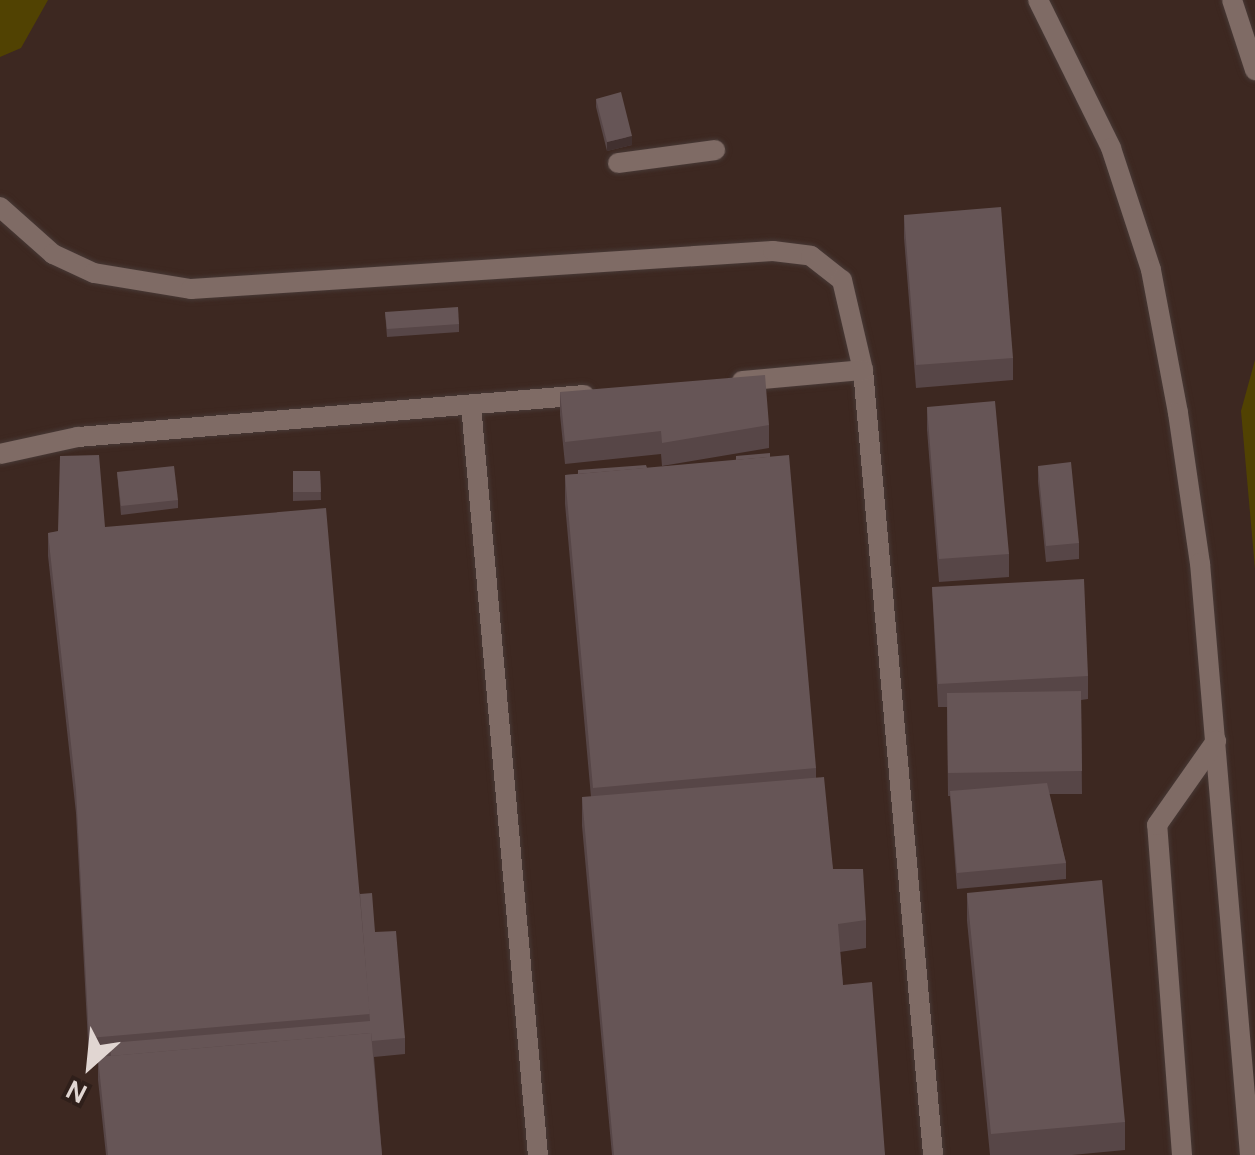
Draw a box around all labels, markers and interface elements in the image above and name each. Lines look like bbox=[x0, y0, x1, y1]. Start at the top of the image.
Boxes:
north arrow bbox=[40, 1015, 140, 1115]
text: N bbox=[60, 1073, 93, 1111]

